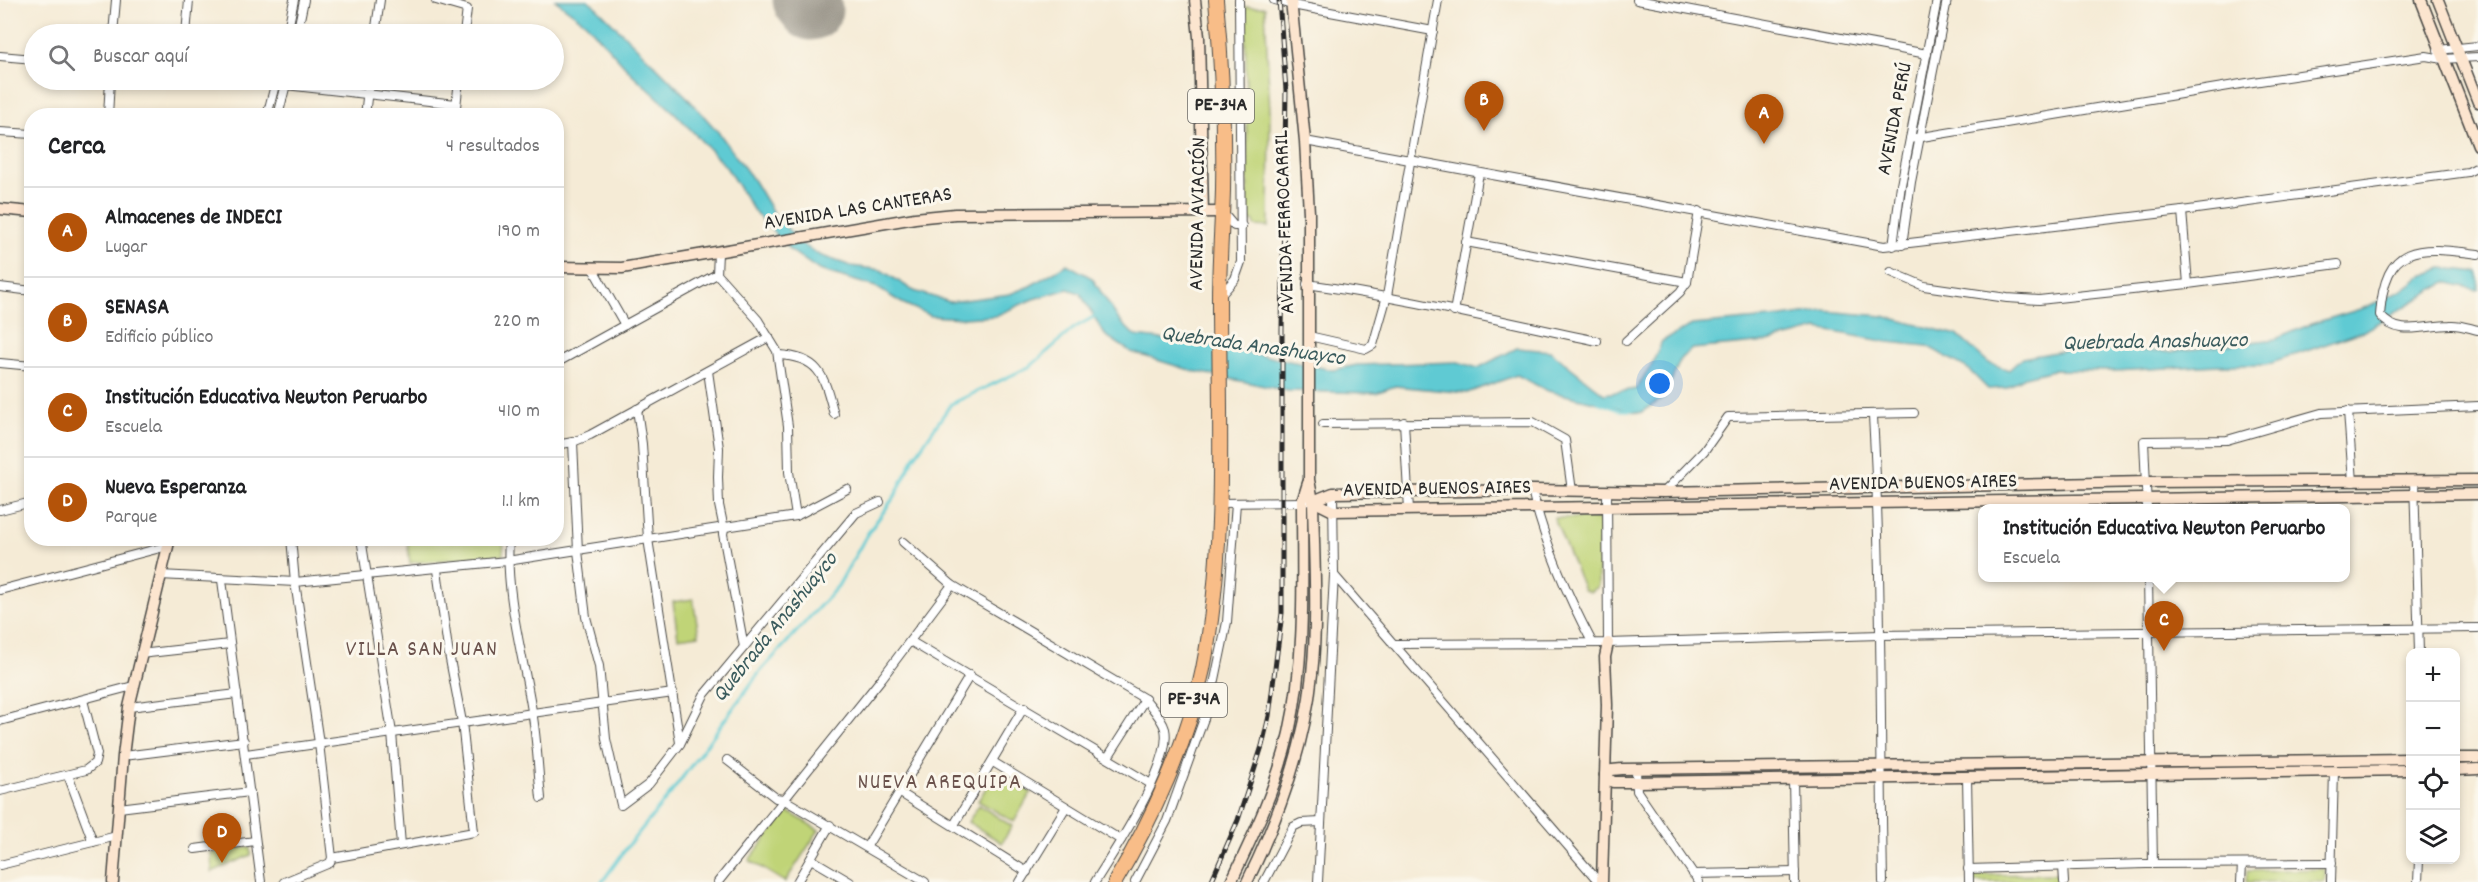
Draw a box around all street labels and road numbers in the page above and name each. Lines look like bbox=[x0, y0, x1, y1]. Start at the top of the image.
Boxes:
street label: AVENIDA PERÚ bbox=[1870, 60, 1922, 178]
road number: PE-34A bbox=[1188, 89, 1254, 123]
street label: AVENIDA FERROCARRIL bbox=[1268, 129, 1304, 314]
street label: AVENIDA AVIACIÓN bbox=[1183, 137, 1215, 291]
street label: AVENIDA LAS CANTERAS bbox=[762, 180, 954, 240]
street label: AVENIDA BUENOS AIRES bbox=[1829, 467, 2017, 501]
street label: AVENIDA BUENOS AIRES bbox=[1343, 473, 1531, 507]
road number: PE-34A bbox=[1161, 683, 1227, 717]

